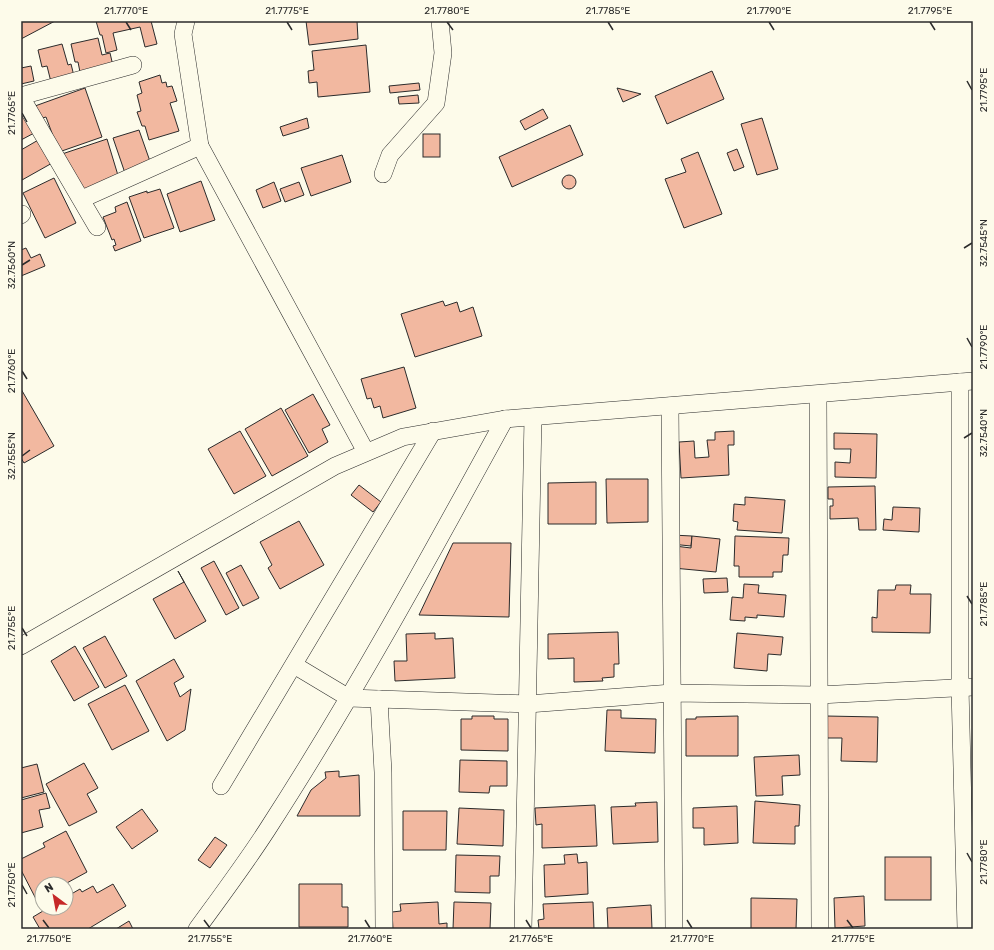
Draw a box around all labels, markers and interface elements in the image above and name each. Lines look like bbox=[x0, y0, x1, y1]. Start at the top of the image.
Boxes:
text: 21.7770°E bbox=[104, 5, 148, 17]
text: 21.7775°E bbox=[265, 5, 309, 17]
text: 21.7780°E bbox=[424, 5, 470, 17]
text: 21.7785°E bbox=[586, 5, 630, 17]
text: 21.7790°E bbox=[747, 5, 791, 17]
text: 21.7795°E bbox=[908, 5, 952, 17]
text: 21.7795°E bbox=[978, 68, 990, 112]
text: 21.7765°E bbox=[6, 91, 18, 135]
text: 32.7545°N bbox=[978, 219, 990, 267]
text: 32.7560°N bbox=[6, 241, 18, 289]
text: 21.7790°E bbox=[978, 325, 990, 369]
text: 21.7760°E bbox=[6, 349, 18, 393]
text: 32.7540°N bbox=[978, 409, 990, 457]
text: 32.7555°N bbox=[6, 432, 18, 480]
text: 21.7785°E bbox=[978, 582, 990, 626]
text: 21.7755°E bbox=[6, 606, 18, 650]
text: 21.7780°E bbox=[978, 839, 990, 885]
text: 21.7750°E bbox=[6, 863, 18, 907]
north arrow bbox=[34, 876, 74, 916]
text: N bbox=[42, 880, 56, 896]
text: 21.7750°E bbox=[27, 933, 71, 945]
text: 21.7755°E bbox=[188, 933, 232, 945]
text: 21.7760°E bbox=[348, 933, 392, 945]
text: 21.7765°E bbox=[509, 933, 553, 945]
text: 21.7770°E bbox=[670, 933, 714, 945]
text: 21.7775°E bbox=[831, 933, 875, 945]

